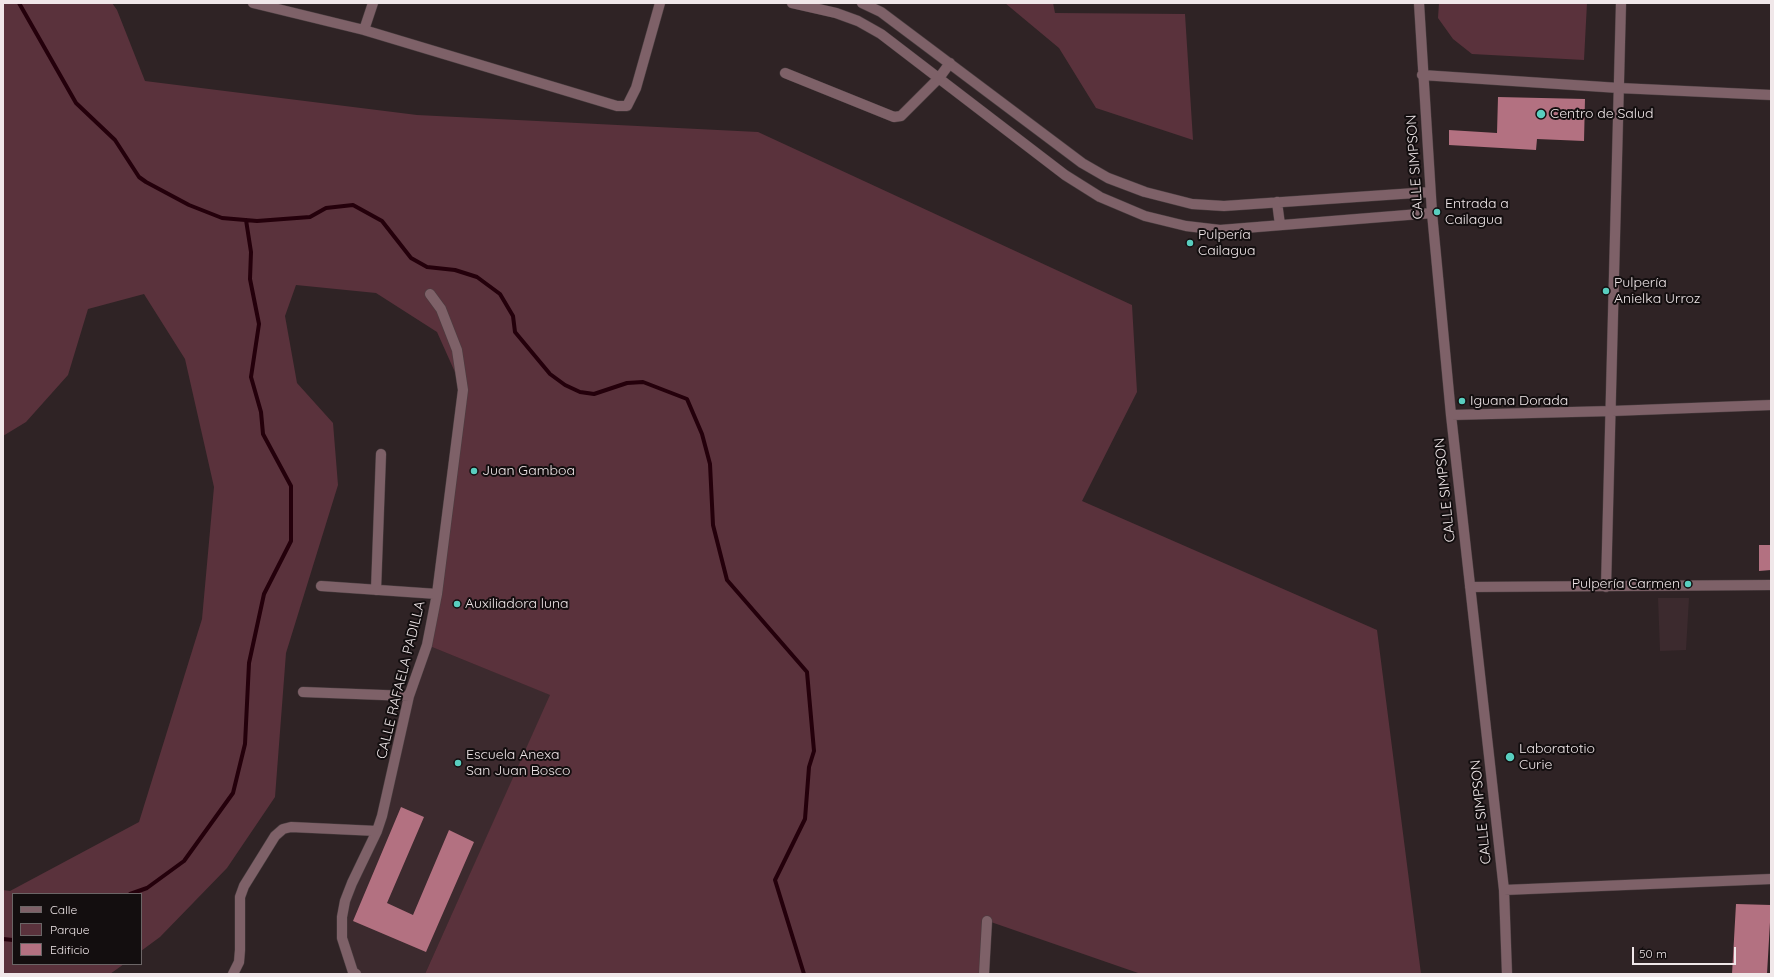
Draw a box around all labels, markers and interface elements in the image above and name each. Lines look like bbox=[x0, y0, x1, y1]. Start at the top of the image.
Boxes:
place label: Centro de Salud bbox=[1550, 106, 1653, 122]
marker: Centro de Salud bbox=[1535, 108, 1547, 120]
street label: CALLE SIMPSON bbox=[1403, 114, 1427, 220]
place label: Entrada a Cailagua bbox=[1445, 196, 1509, 228]
marker: Entrada a Cailagua bbox=[1432, 207, 1442, 217]
place label: Pulpería Cailagua bbox=[1198, 227, 1255, 260]
marker: Pulpería Cailagua bbox=[1185, 238, 1195, 248]
place label: Pulpería Anielka Urroz bbox=[1614, 275, 1700, 308]
marker: Pulpería Anielka Urroz bbox=[1601, 286, 1611, 296]
place label: Iguana Dorada bbox=[1470, 393, 1568, 409]
marker: Iguana Dorada bbox=[1457, 396, 1467, 406]
street label: CALLE SIMPSON bbox=[1431, 437, 1459, 543]
place label: Juan Gamboa bbox=[482, 463, 575, 479]
marker: Juan Gamboa bbox=[469, 466, 479, 476]
place label: Pulpería Carmen bbox=[1572, 576, 1680, 592]
marker: Pulpería Carmen bbox=[1683, 579, 1693, 589]
place label: Auxiliadora luna bbox=[465, 596, 569, 612]
street label: CALLE RAFAELA PADILLA bbox=[373, 599, 429, 761]
marker: Auxiliadora luna bbox=[452, 599, 462, 609]
place label: Laboratotio Curie bbox=[1519, 741, 1595, 774]
place label: Escuela Anexa San Juan Bosco bbox=[466, 747, 570, 780]
marker: Laboratotio Curie bbox=[1504, 751, 1516, 763]
marker: Escuela Anexa San Juan Bosco bbox=[453, 758, 463, 768]
street label: CALLE SIMPSON bbox=[1467, 759, 1495, 865]
legend bbox=[12, 893, 142, 965]
text: Calle bbox=[50, 902, 77, 917]
text: Parque bbox=[50, 922, 90, 937]
scale bar bbox=[1634, 939, 1738, 965]
text: Edificio bbox=[50, 942, 90, 957]
text: 50 m bbox=[1639, 946, 1667, 961]

